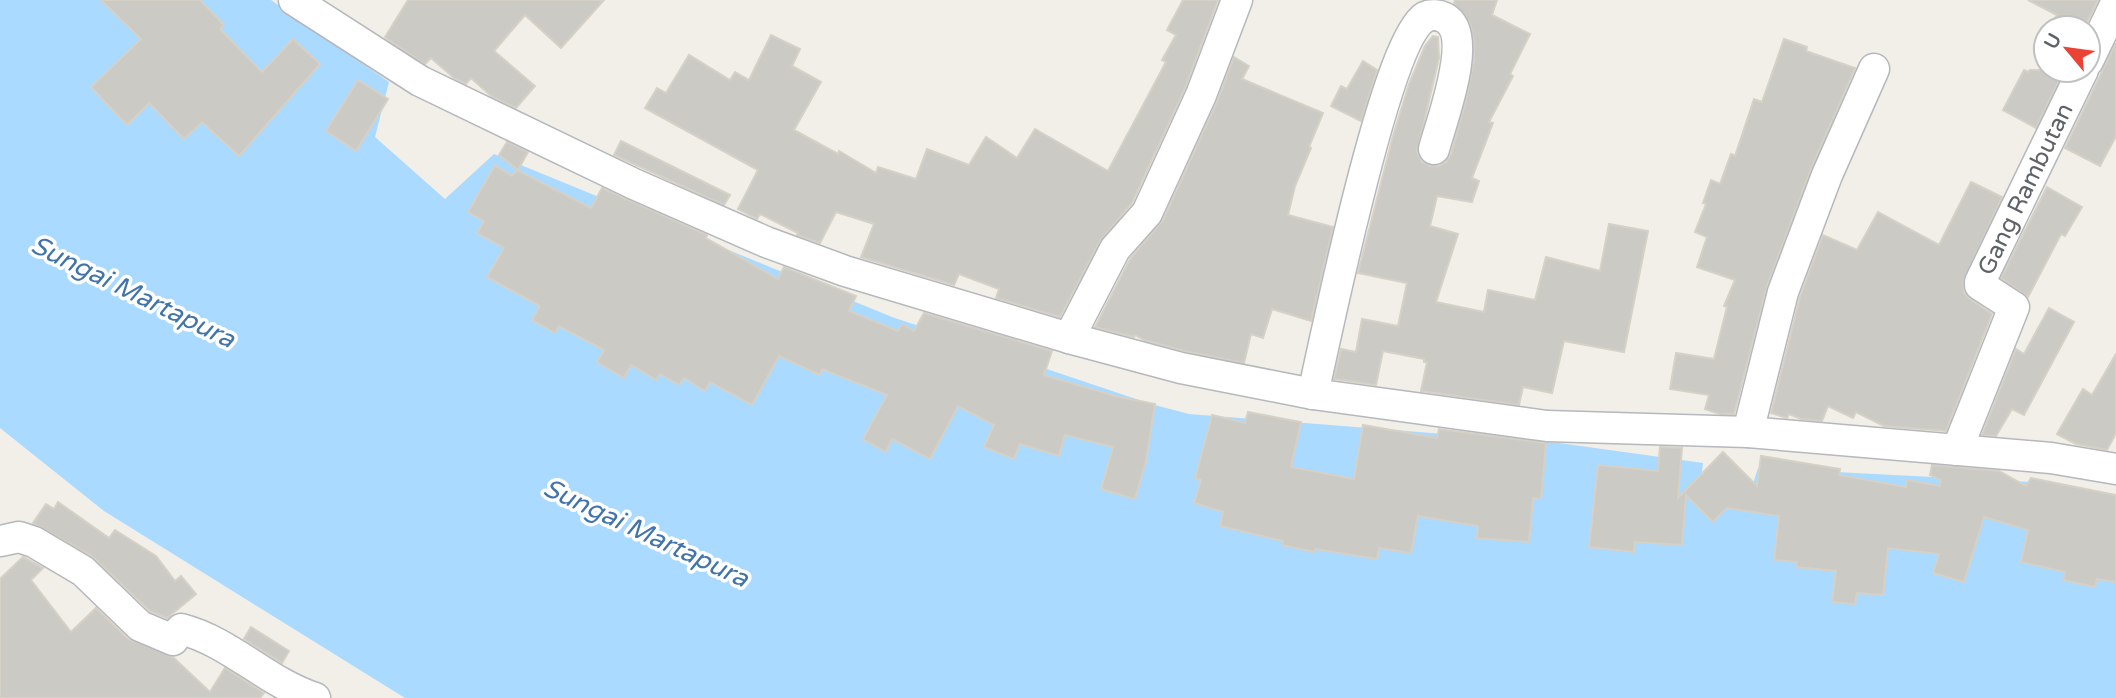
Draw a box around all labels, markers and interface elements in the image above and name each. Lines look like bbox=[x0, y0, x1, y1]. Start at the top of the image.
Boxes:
north arrow bbox=[2032, 14, 2102, 84]
text: U bbox=[2040, 30, 2066, 53]
street label: Gang Rambutan bbox=[1971, 98, 2079, 279]
water label: Sungai Martapura bbox=[26, 229, 241, 355]
water label: Sungai Martapura bbox=[539, 472, 755, 595]

